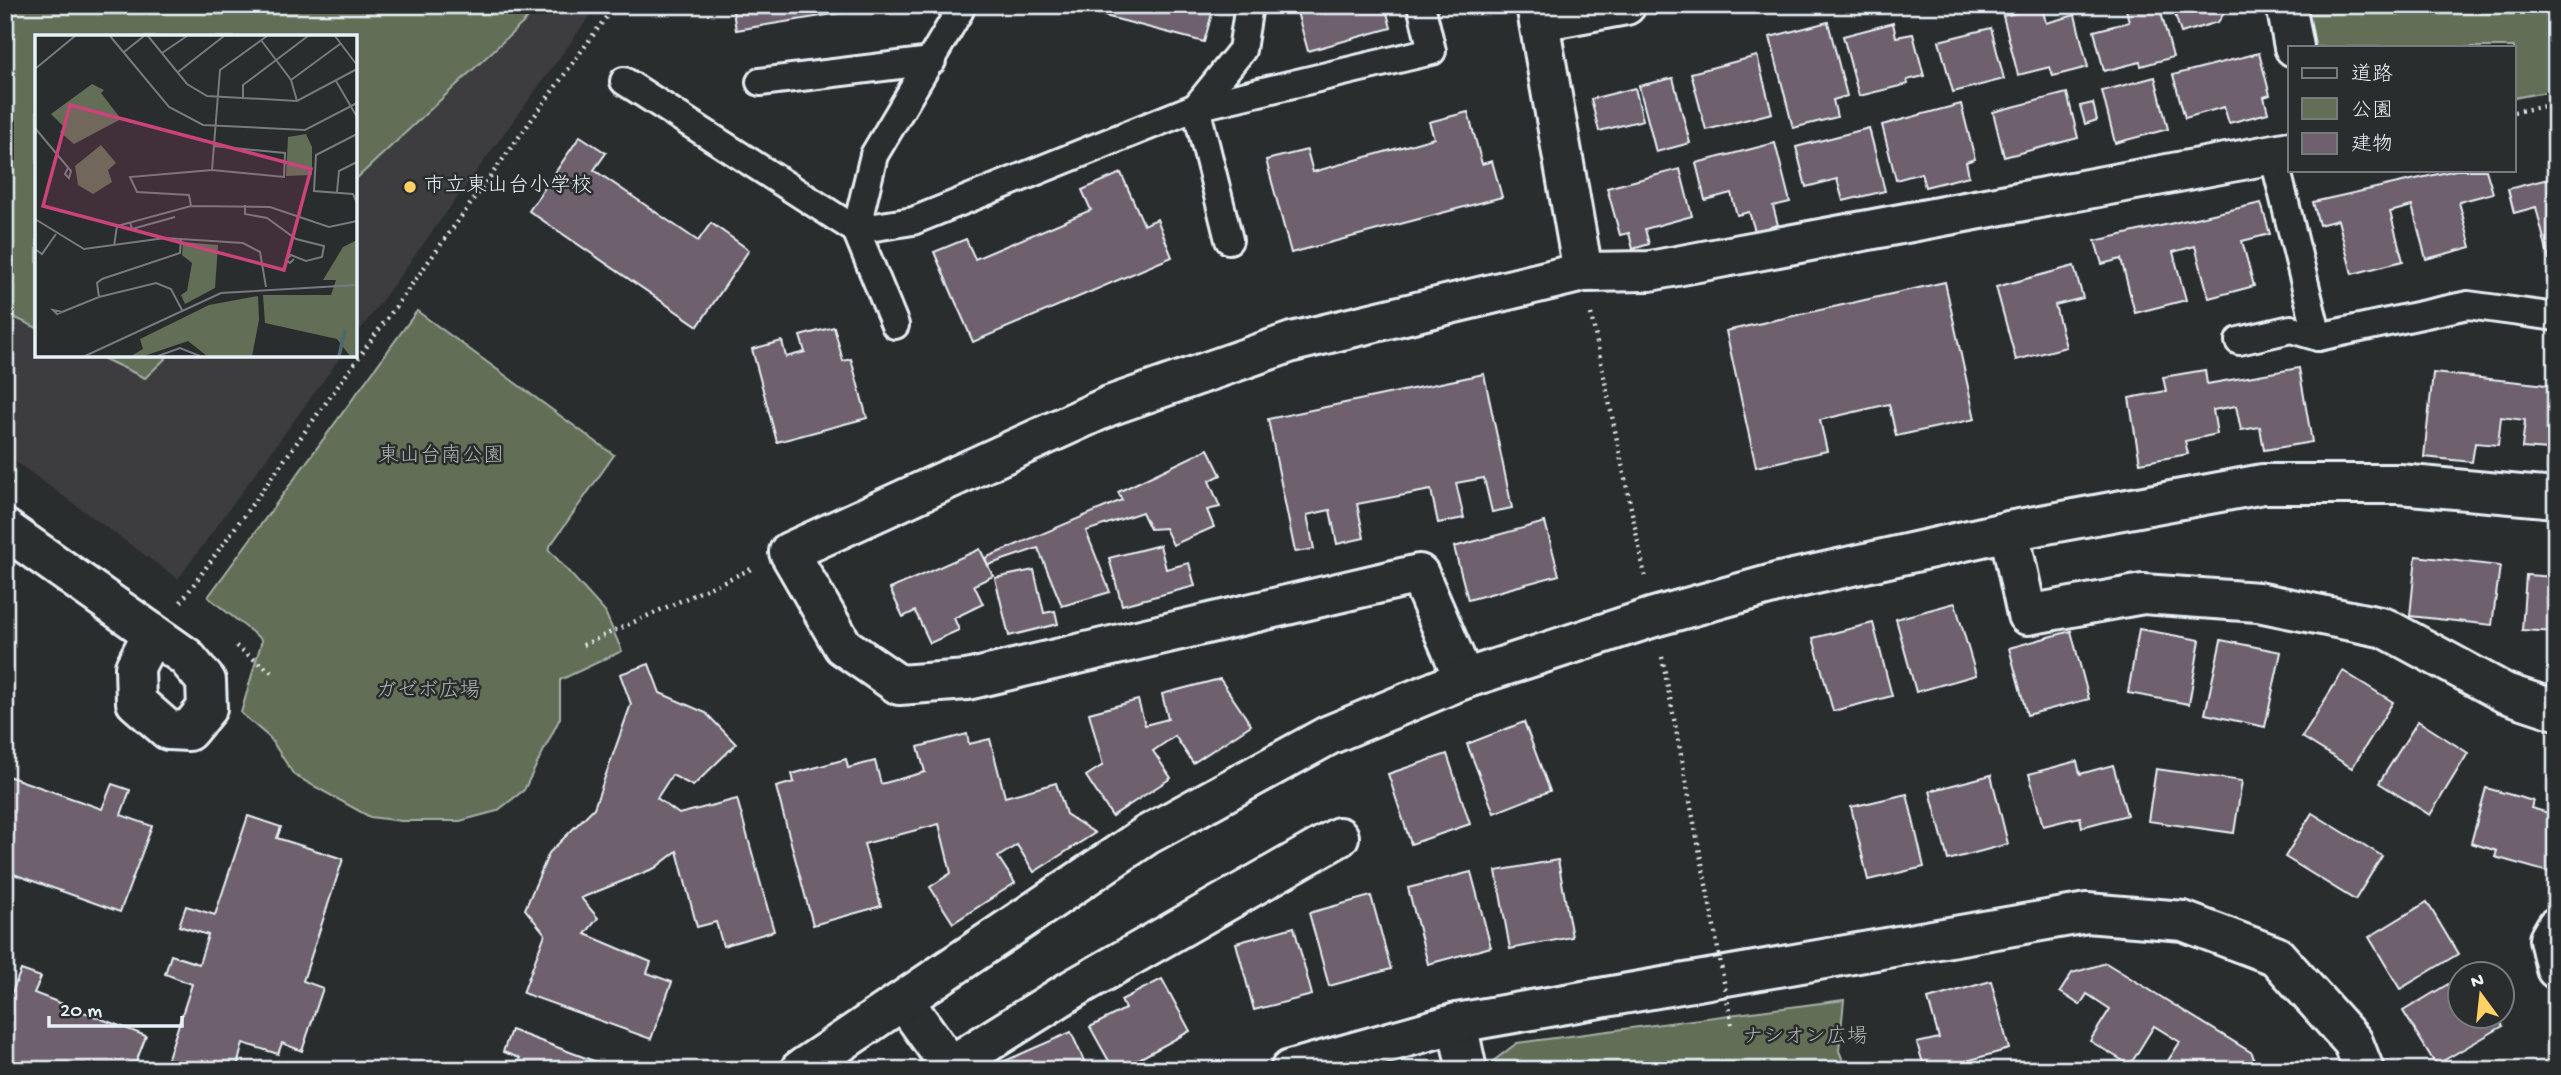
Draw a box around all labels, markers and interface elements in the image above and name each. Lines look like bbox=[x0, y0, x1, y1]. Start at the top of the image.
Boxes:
inset map bbox=[35, 35, 357, 357]
legend bbox=[2288, 46, 2516, 172]
text: 道路 bbox=[2351, 63, 2393, 89]
text: 公園 bbox=[2351, 100, 2393, 125]
text: 建物 bbox=[2351, 133, 2393, 159]
place label: 市立東山台小学校 bbox=[424, 173, 592, 200]
marker: 市立東山台小学校 bbox=[402, 179, 418, 195]
park label: 東山台南公園 bbox=[378, 443, 504, 470]
park label: ガゼボ広場 bbox=[376, 679, 481, 705]
north arrow bbox=[2446, 960, 2516, 1030]
text: N bbox=[2469, 969, 2486, 995]
scale bar bbox=[49, 984, 182, 1028]
text: 20 m bbox=[60, 1000, 102, 1025]
park label: ナシオン広場 bbox=[1742, 1025, 1868, 1051]

